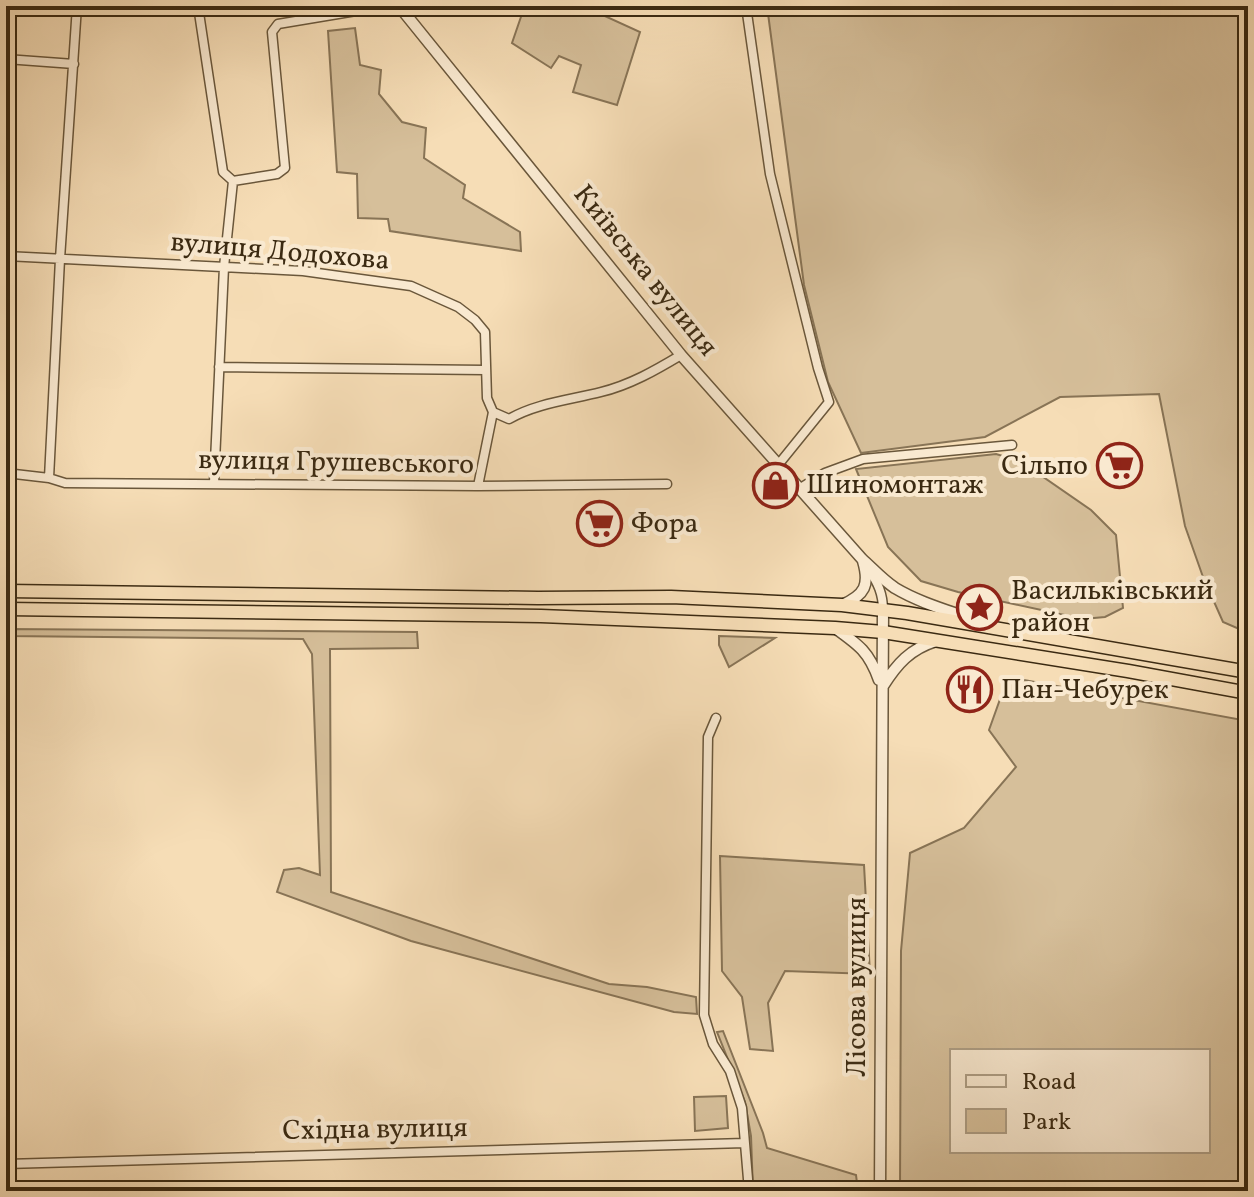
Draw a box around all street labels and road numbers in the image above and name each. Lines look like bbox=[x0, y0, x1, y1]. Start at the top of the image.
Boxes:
street label: Київська вулиця bbox=[563, 177, 727, 365]
street label: вулиця Додохова bbox=[169, 223, 391, 281]
street label: вулиця Грушевського bbox=[198, 441, 474, 485]
street label: Лісова вулиця bbox=[838, 897, 877, 1077]
street label: Східна вулиця bbox=[282, 1109, 468, 1151]

